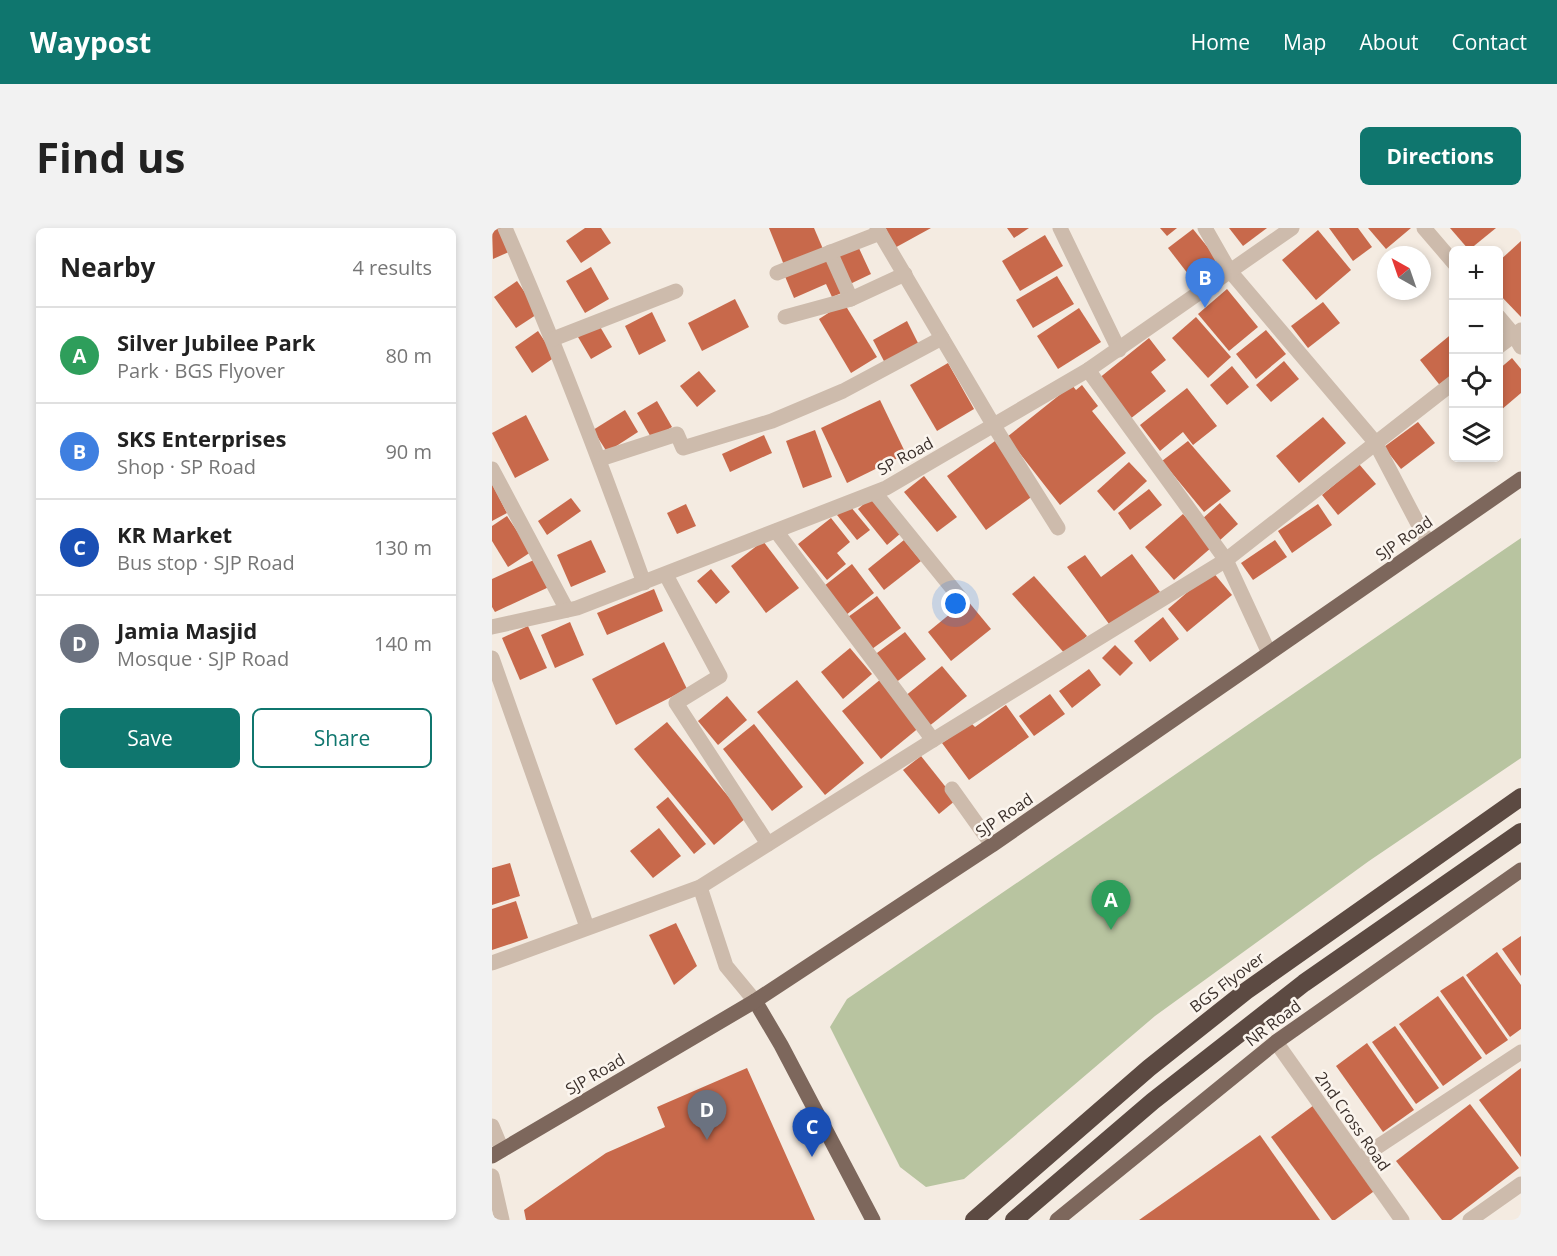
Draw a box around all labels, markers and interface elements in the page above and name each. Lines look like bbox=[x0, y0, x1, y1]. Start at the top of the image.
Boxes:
text: Waypost bbox=[30, 23, 151, 61]
text: Home bbox=[1191, 28, 1250, 56]
text: Map bbox=[1283, 28, 1326, 56]
text: About bbox=[1359, 28, 1419, 56]
text: Contact bbox=[1452, 28, 1527, 56]
button: Directions bbox=[1360, 127, 1521, 185]
text: Find us bbox=[36, 128, 185, 185]
north arrow bbox=[1377, 246, 1431, 300]
map controls bbox=[1449, 246, 1503, 462]
button: + bbox=[1449, 246, 1503, 300]
text: Nearby bbox=[60, 249, 155, 285]
text: 4 results bbox=[352, 254, 432, 281]
pin: B bbox=[1186, 259, 1224, 308]
button: − bbox=[1449, 300, 1503, 354]
text: Silver Jubilee Park bbox=[117, 327, 315, 357]
text: A bbox=[73, 342, 86, 369]
text: 80 m bbox=[385, 342, 432, 369]
button: locate bbox=[1449, 354, 1503, 408]
text: Park · BGS Flyover bbox=[117, 357, 285, 384]
button: layers bbox=[1449, 408, 1503, 462]
text: SKS Enterprises bbox=[117, 423, 286, 453]
street label: SP Road bbox=[873, 432, 937, 480]
text: B bbox=[73, 438, 86, 465]
text: 90 m bbox=[385, 438, 432, 465]
text: Shop · SP Road bbox=[117, 453, 256, 480]
street label: SJP Road bbox=[1371, 510, 1437, 566]
text: KR Market bbox=[117, 519, 232, 549]
text: C bbox=[73, 534, 86, 561]
text: 130 m bbox=[374, 534, 432, 561]
text: Bus stop · SJP Road bbox=[117, 549, 295, 576]
your location bbox=[941, 589, 970, 618]
text: Jamia Masjid bbox=[117, 615, 257, 645]
text: D bbox=[72, 630, 87, 657]
text: 140 m bbox=[374, 630, 432, 657]
text: Mosque · SJP Road bbox=[117, 645, 289, 672]
button: Save bbox=[60, 708, 240, 768]
button: Share bbox=[252, 708, 432, 768]
street label: SJP Road bbox=[971, 788, 1037, 842]
pin: A bbox=[1092, 880, 1130, 930]
street label: BGS Flyover bbox=[1185, 946, 1269, 1017]
street label: NR Road bbox=[1241, 995, 1305, 1051]
street label: SJP Road bbox=[561, 1048, 629, 1100]
street label: 2nd Cross Road bbox=[1311, 1067, 1395, 1175]
pin: D bbox=[688, 1090, 726, 1140]
pin: C bbox=[792, 1108, 832, 1157]

